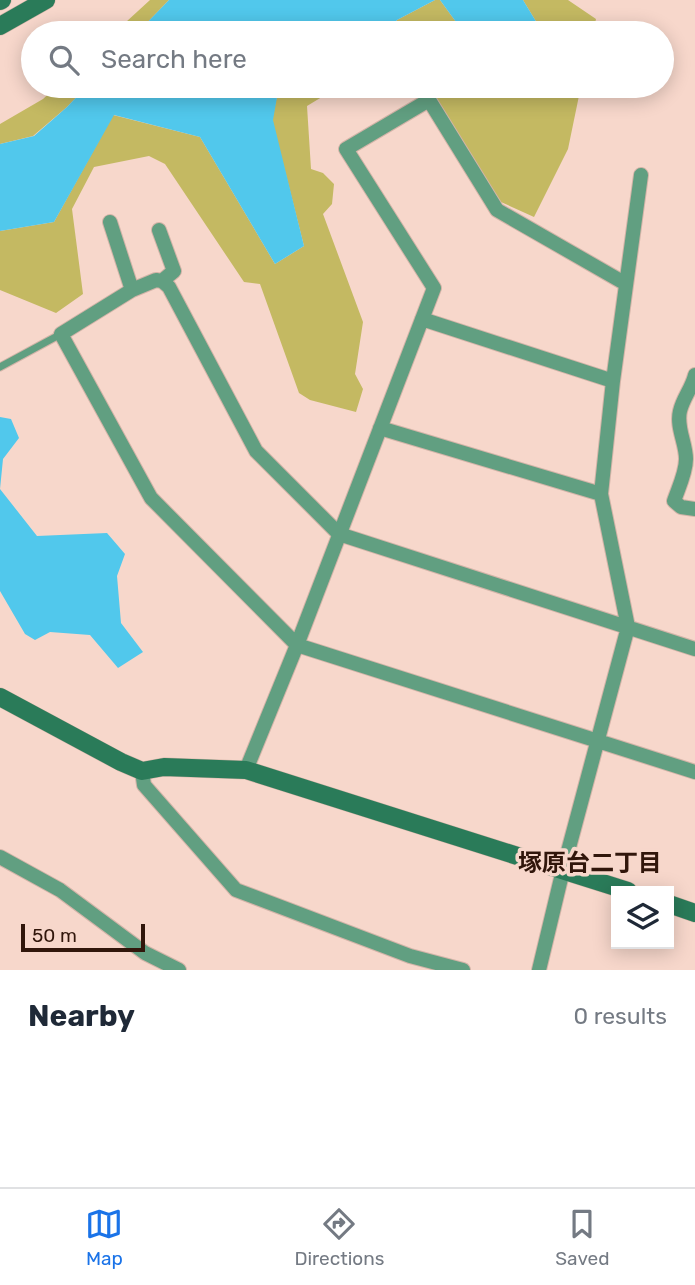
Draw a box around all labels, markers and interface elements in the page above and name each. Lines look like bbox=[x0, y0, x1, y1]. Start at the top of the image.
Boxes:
search box bbox=[21, 21, 674, 98]
icon: search bbox=[45, 41, 83, 79]
text: Search here bbox=[101, 44, 247, 75]
district label: 塚原台二丁目 bbox=[518, 849, 662, 877]
map controls bbox=[611, 886, 674, 949]
button: layers bbox=[611, 886, 674, 949]
scale bar bbox=[21, 921, 145, 953]
text: 50 m bbox=[32, 924, 77, 947]
text: Nearby bbox=[28, 998, 135, 1034]
text: 0 results bbox=[573, 1002, 667, 1030]
tab: Map bbox=[85, 1205, 123, 1270]
tab: Directions bbox=[294, 1205, 384, 1270]
tab: Saved bbox=[555, 1205, 610, 1270]

